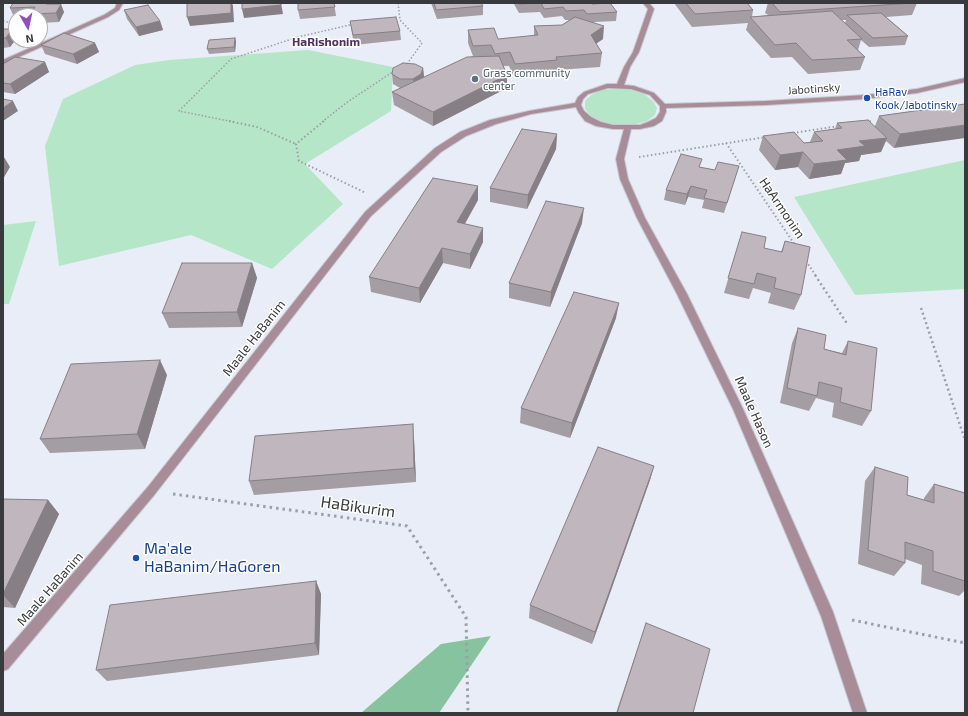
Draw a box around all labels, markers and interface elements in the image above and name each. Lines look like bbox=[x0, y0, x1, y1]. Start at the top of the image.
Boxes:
north arrow bbox=[8, 8, 48, 48]
text: N bbox=[25, 32, 35, 46]
district label: HaRishonim bbox=[292, 35, 360, 49]
place label: Grass community center bbox=[483, 66, 570, 92]
marker: Grass community center bbox=[470, 74, 480, 84]
street label: Jabotinsky bbox=[787, 81, 841, 97]
place label: HaRav Kook/Jabotinsky bbox=[875, 85, 957, 111]
marker: HaRav Kook/Jabotinsky bbox=[862, 93, 872, 103]
street label: HaArmonim bbox=[756, 175, 808, 241]
street label: Maale HaBanim bbox=[219, 297, 289, 379]
street label: Maale Hason bbox=[731, 374, 777, 450]
street label: HaBikurim bbox=[320, 492, 396, 522]
place label: Ma'ale HaBanim/HaGoren bbox=[144, 539, 280, 577]
street label: Maale HaBanim bbox=[14, 549, 86, 629]
marker: Ma'ale HaBanim/HaGoren bbox=[131, 553, 141, 563]

